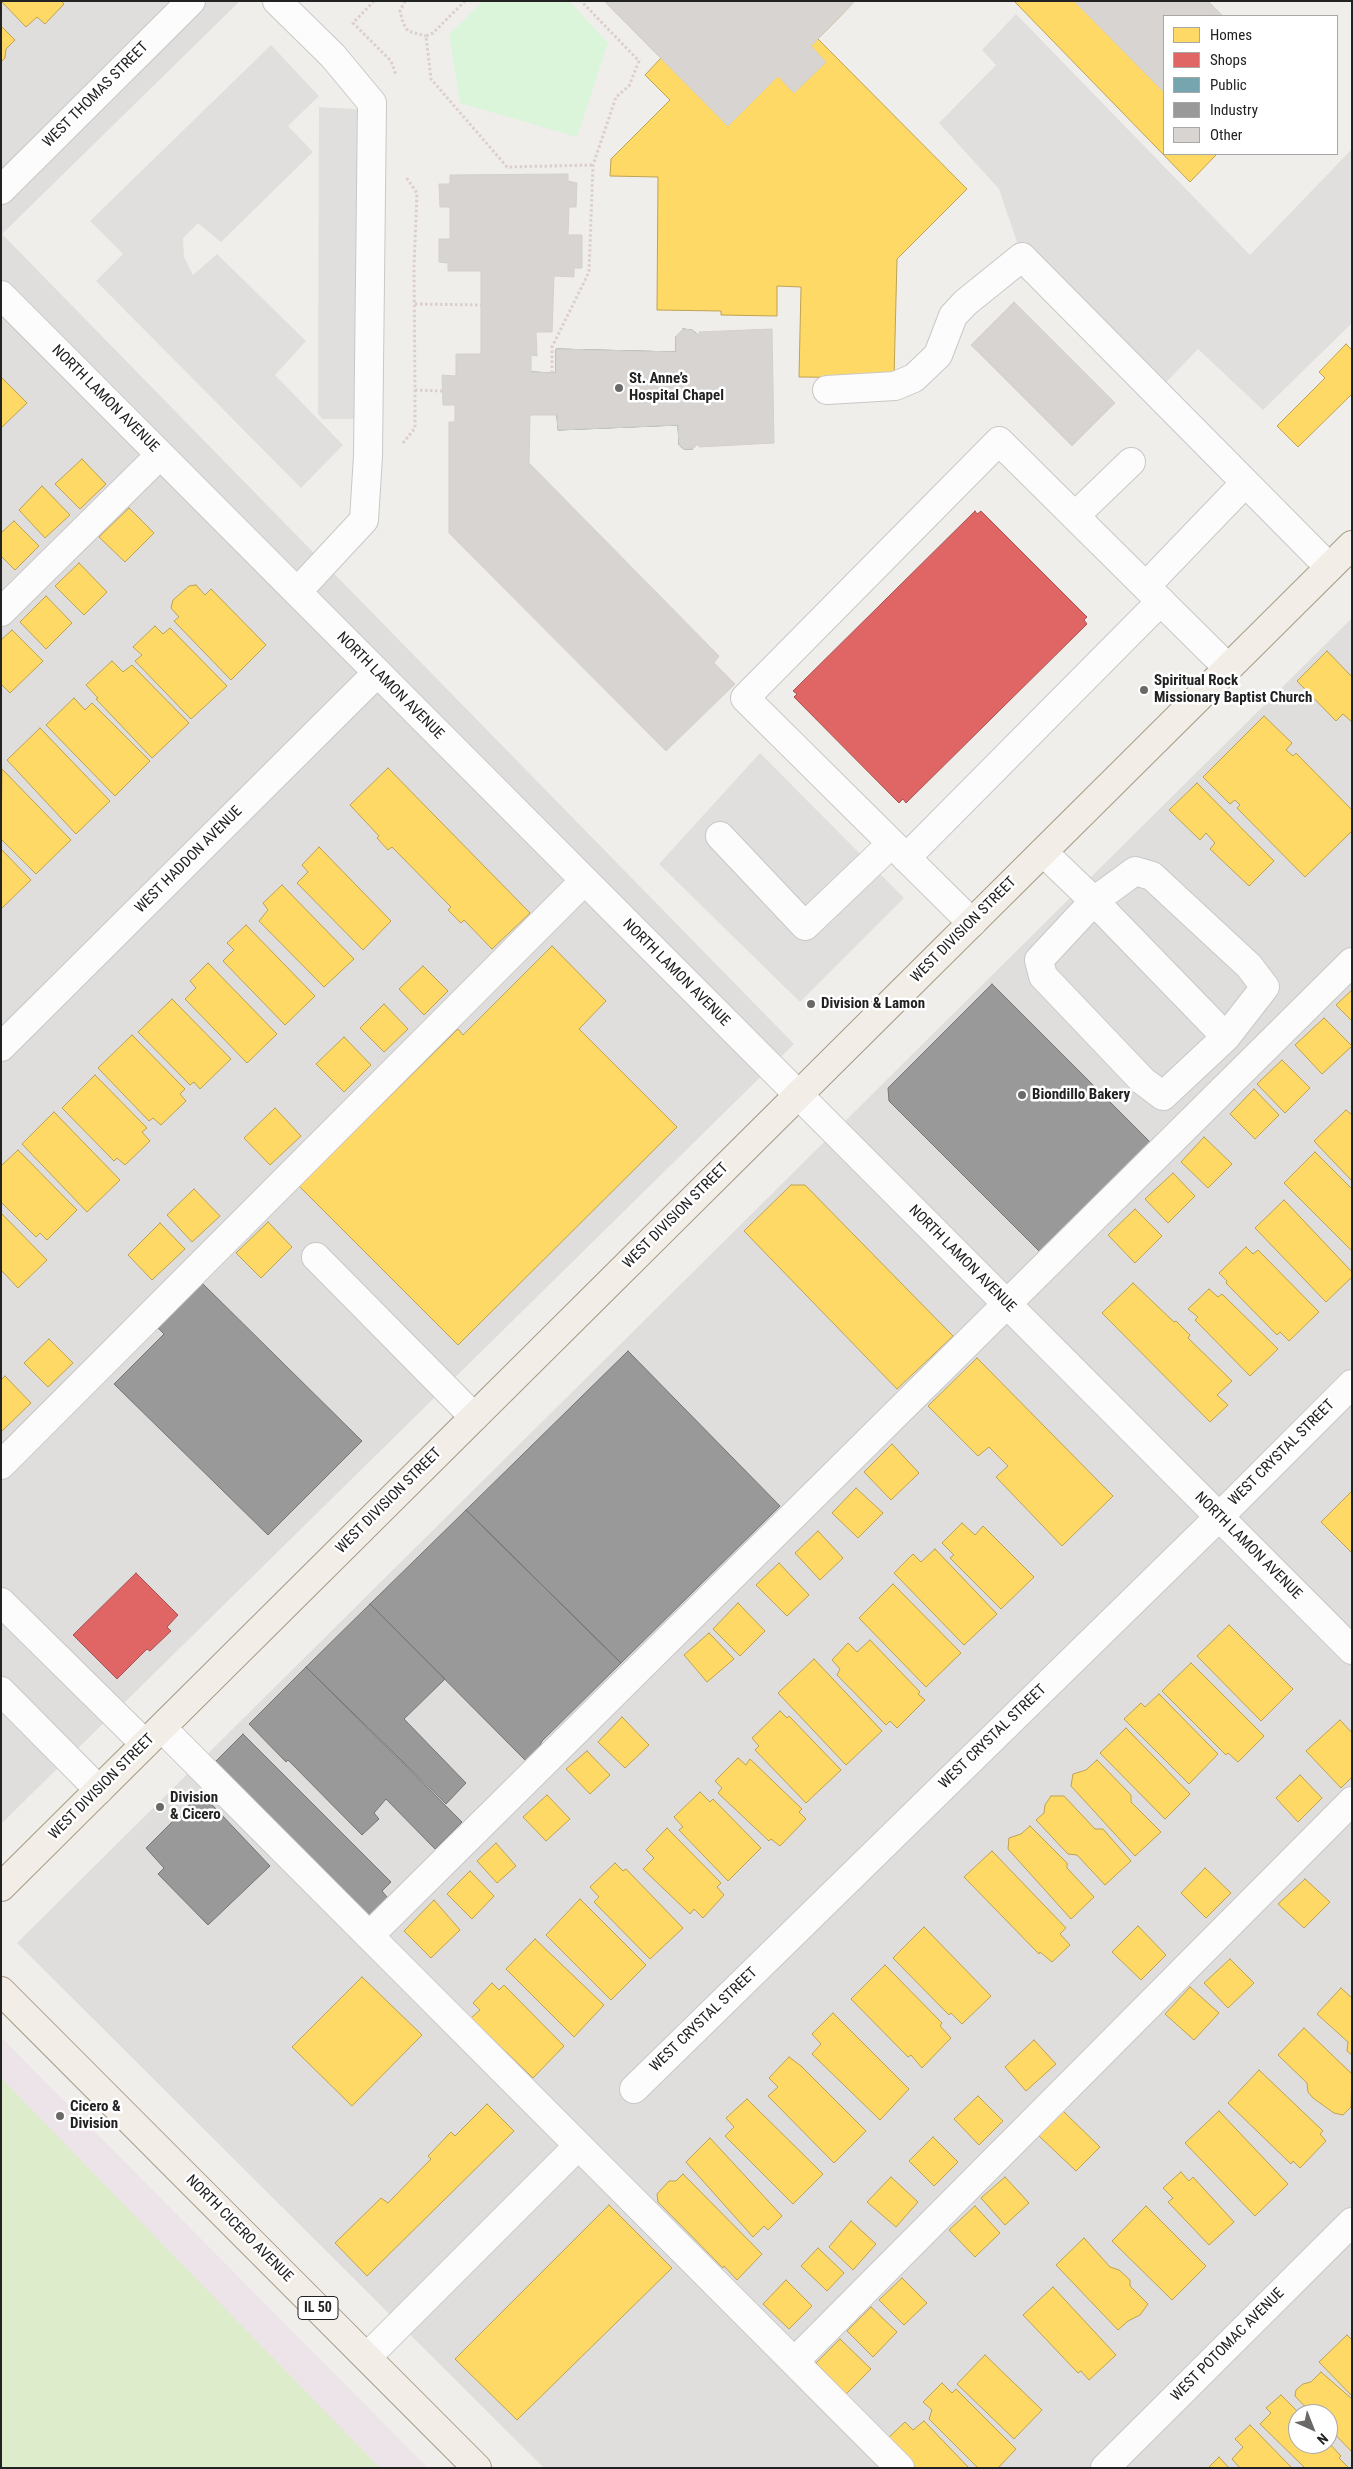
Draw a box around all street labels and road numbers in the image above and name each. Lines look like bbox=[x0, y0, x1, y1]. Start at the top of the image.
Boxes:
street label: WEST THOMAS STREET bbox=[40, 39, 152, 151]
street label: NORTH LAMON AVENUE bbox=[48, 342, 162, 456]
street label: NORTH LAMON AVENUE bbox=[333, 629, 447, 743]
street label: WEST HADDON AVENUE bbox=[132, 803, 246, 917]
street label: WEST DIVISION STREET bbox=[907, 873, 1021, 987]
street label: NORTH LAMON AVENUE bbox=[619, 916, 733, 1030]
street label: WEST DIVISION STREET bbox=[619, 1159, 733, 1273]
street label: NORTH LAMON AVENUE bbox=[905, 1202, 1019, 1316]
street label: WEST CRYSTAL STREET bbox=[1225, 1396, 1339, 1510]
street label: WEST DIVISION STREET bbox=[332, 1444, 446, 1558]
street label: NORTH LAMON AVENUE bbox=[1191, 1489, 1305, 1603]
street label: WEST CRYSTAL STREET bbox=[936, 1681, 1050, 1793]
street label: WEST DIVISION STREET bbox=[45, 1730, 159, 1844]
street label: WEST CRYSTAL STREET bbox=[647, 1964, 761, 2076]
street label: NORTH CICERO AVENUE bbox=[182, 2172, 296, 2286]
street label: WEST POTOMAC AVENUE bbox=[1168, 2285, 1288, 2405]
road number: IL 50 bbox=[298, 2296, 338, 2320]

